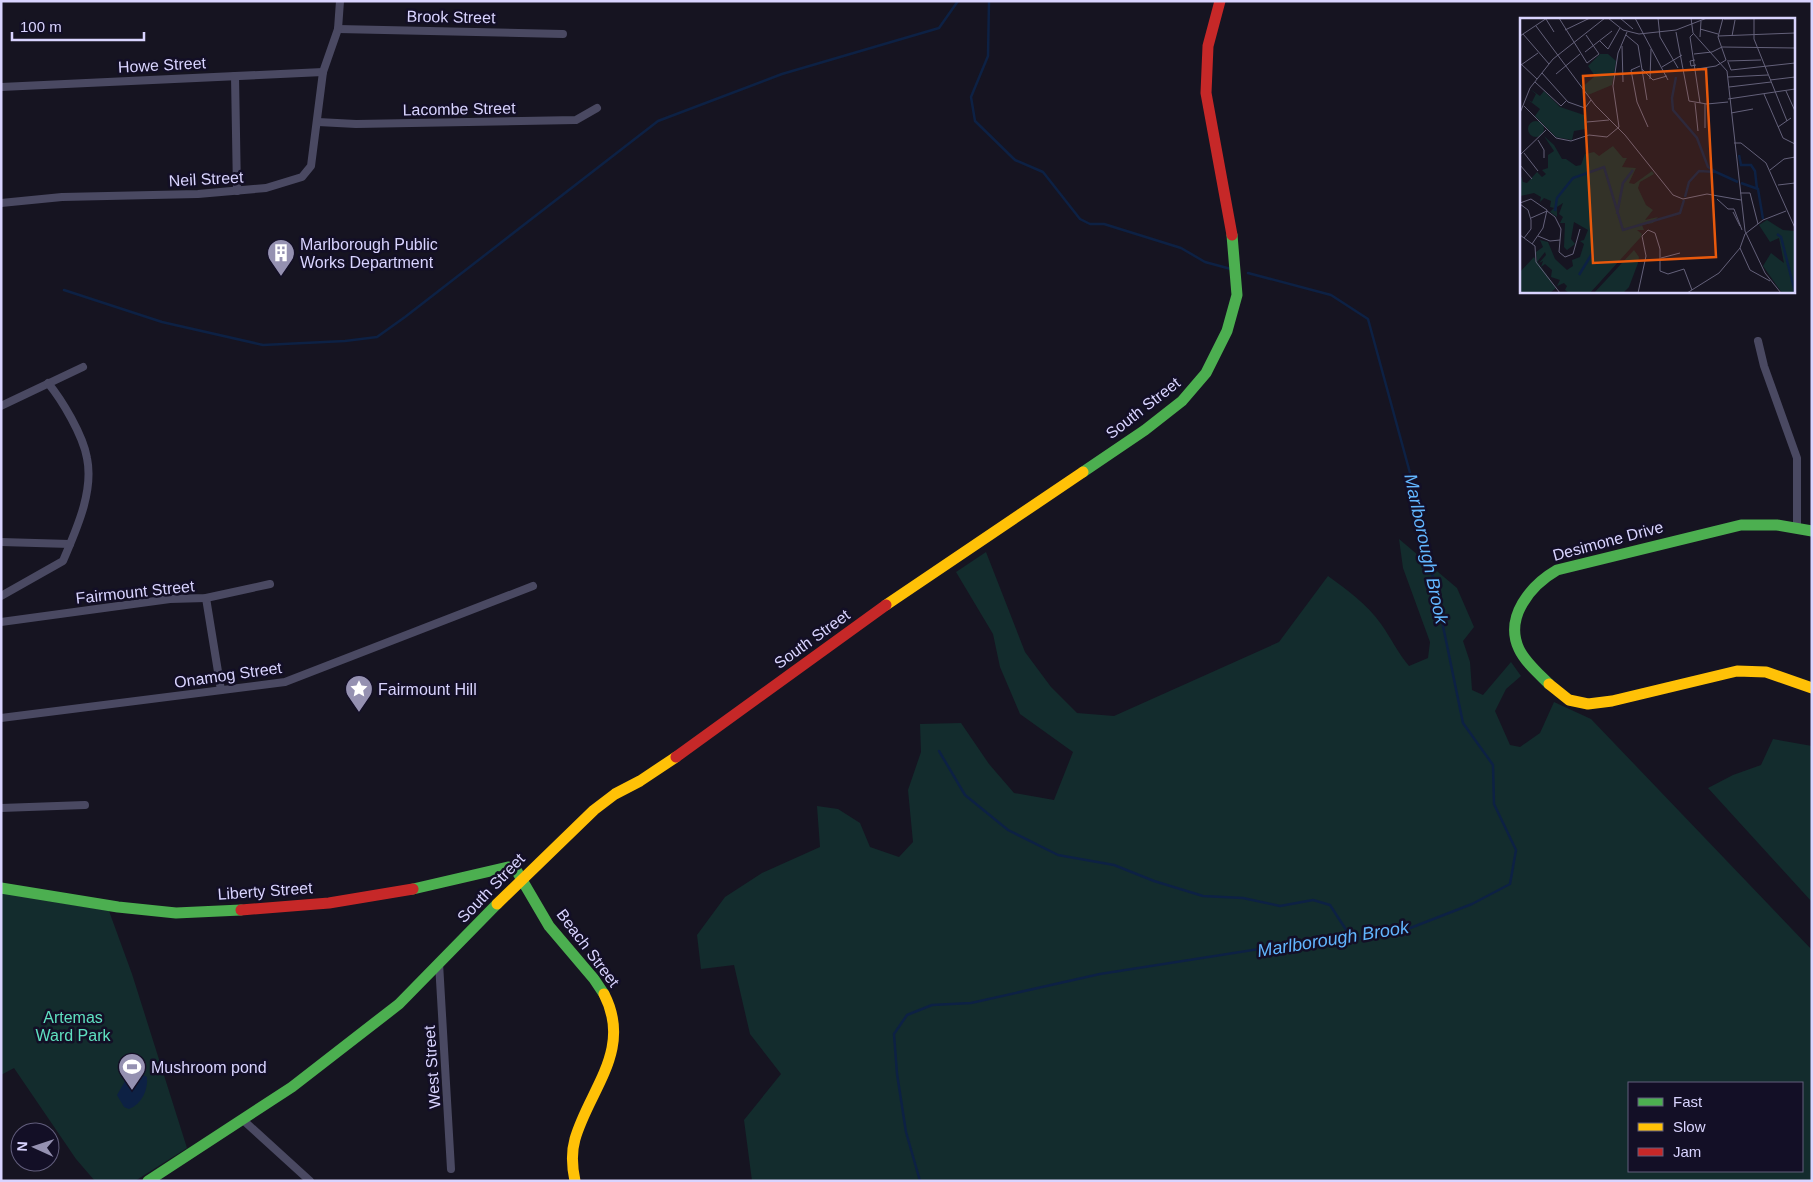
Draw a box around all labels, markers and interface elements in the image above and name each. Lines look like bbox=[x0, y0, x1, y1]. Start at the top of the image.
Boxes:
street label: Brook Street bbox=[406, 8, 496, 26]
scale bar bbox=[12, 10, 145, 42]
text: 100 m bbox=[20, 18, 62, 35]
inset map bbox=[1520, 18, 1796, 292]
street label: Howe Street bbox=[118, 54, 207, 76]
street label: Lacombe Street bbox=[402, 100, 516, 118]
street label: Neil Street bbox=[168, 169, 244, 189]
place label: Marlborough Public Works Department bbox=[300, 236, 438, 271]
building icon: Marlborough Public Works Department bbox=[266, 238, 296, 277]
street label: South Street bbox=[1103, 374, 1184, 442]
water label: Marlborough Brook bbox=[1400, 472, 1452, 627]
street label: Desimone Drive bbox=[1551, 518, 1665, 564]
street label: Fairmount Street bbox=[75, 577, 196, 607]
street label: South Street bbox=[771, 606, 853, 672]
street label: Onamog Street bbox=[173, 659, 283, 691]
place icon: Fairmount Hill bbox=[344, 674, 374, 713]
place label: Fairmount Hill bbox=[378, 681, 477, 698]
street label: South Street bbox=[454, 850, 528, 926]
street label: Liberty Street bbox=[217, 879, 314, 903]
street label: Beach Street bbox=[553, 906, 623, 990]
water label: Marlborough Brook bbox=[1256, 917, 1411, 961]
park label: Artemas Ward Park bbox=[36, 1009, 111, 1044]
street label: West Street bbox=[421, 1024, 443, 1109]
sports icon: Mushroom pond bbox=[117, 1052, 147, 1091]
place label: Mushroom pond bbox=[151, 1059, 267, 1076]
legend bbox=[1628, 1082, 1803, 1172]
text: Fast bbox=[1673, 1093, 1703, 1110]
text: Slow bbox=[1673, 1118, 1706, 1135]
north arrow bbox=[10, 1122, 60, 1172]
text: N bbox=[14, 1141, 30, 1152]
text: Jam bbox=[1673, 1143, 1701, 1160]

